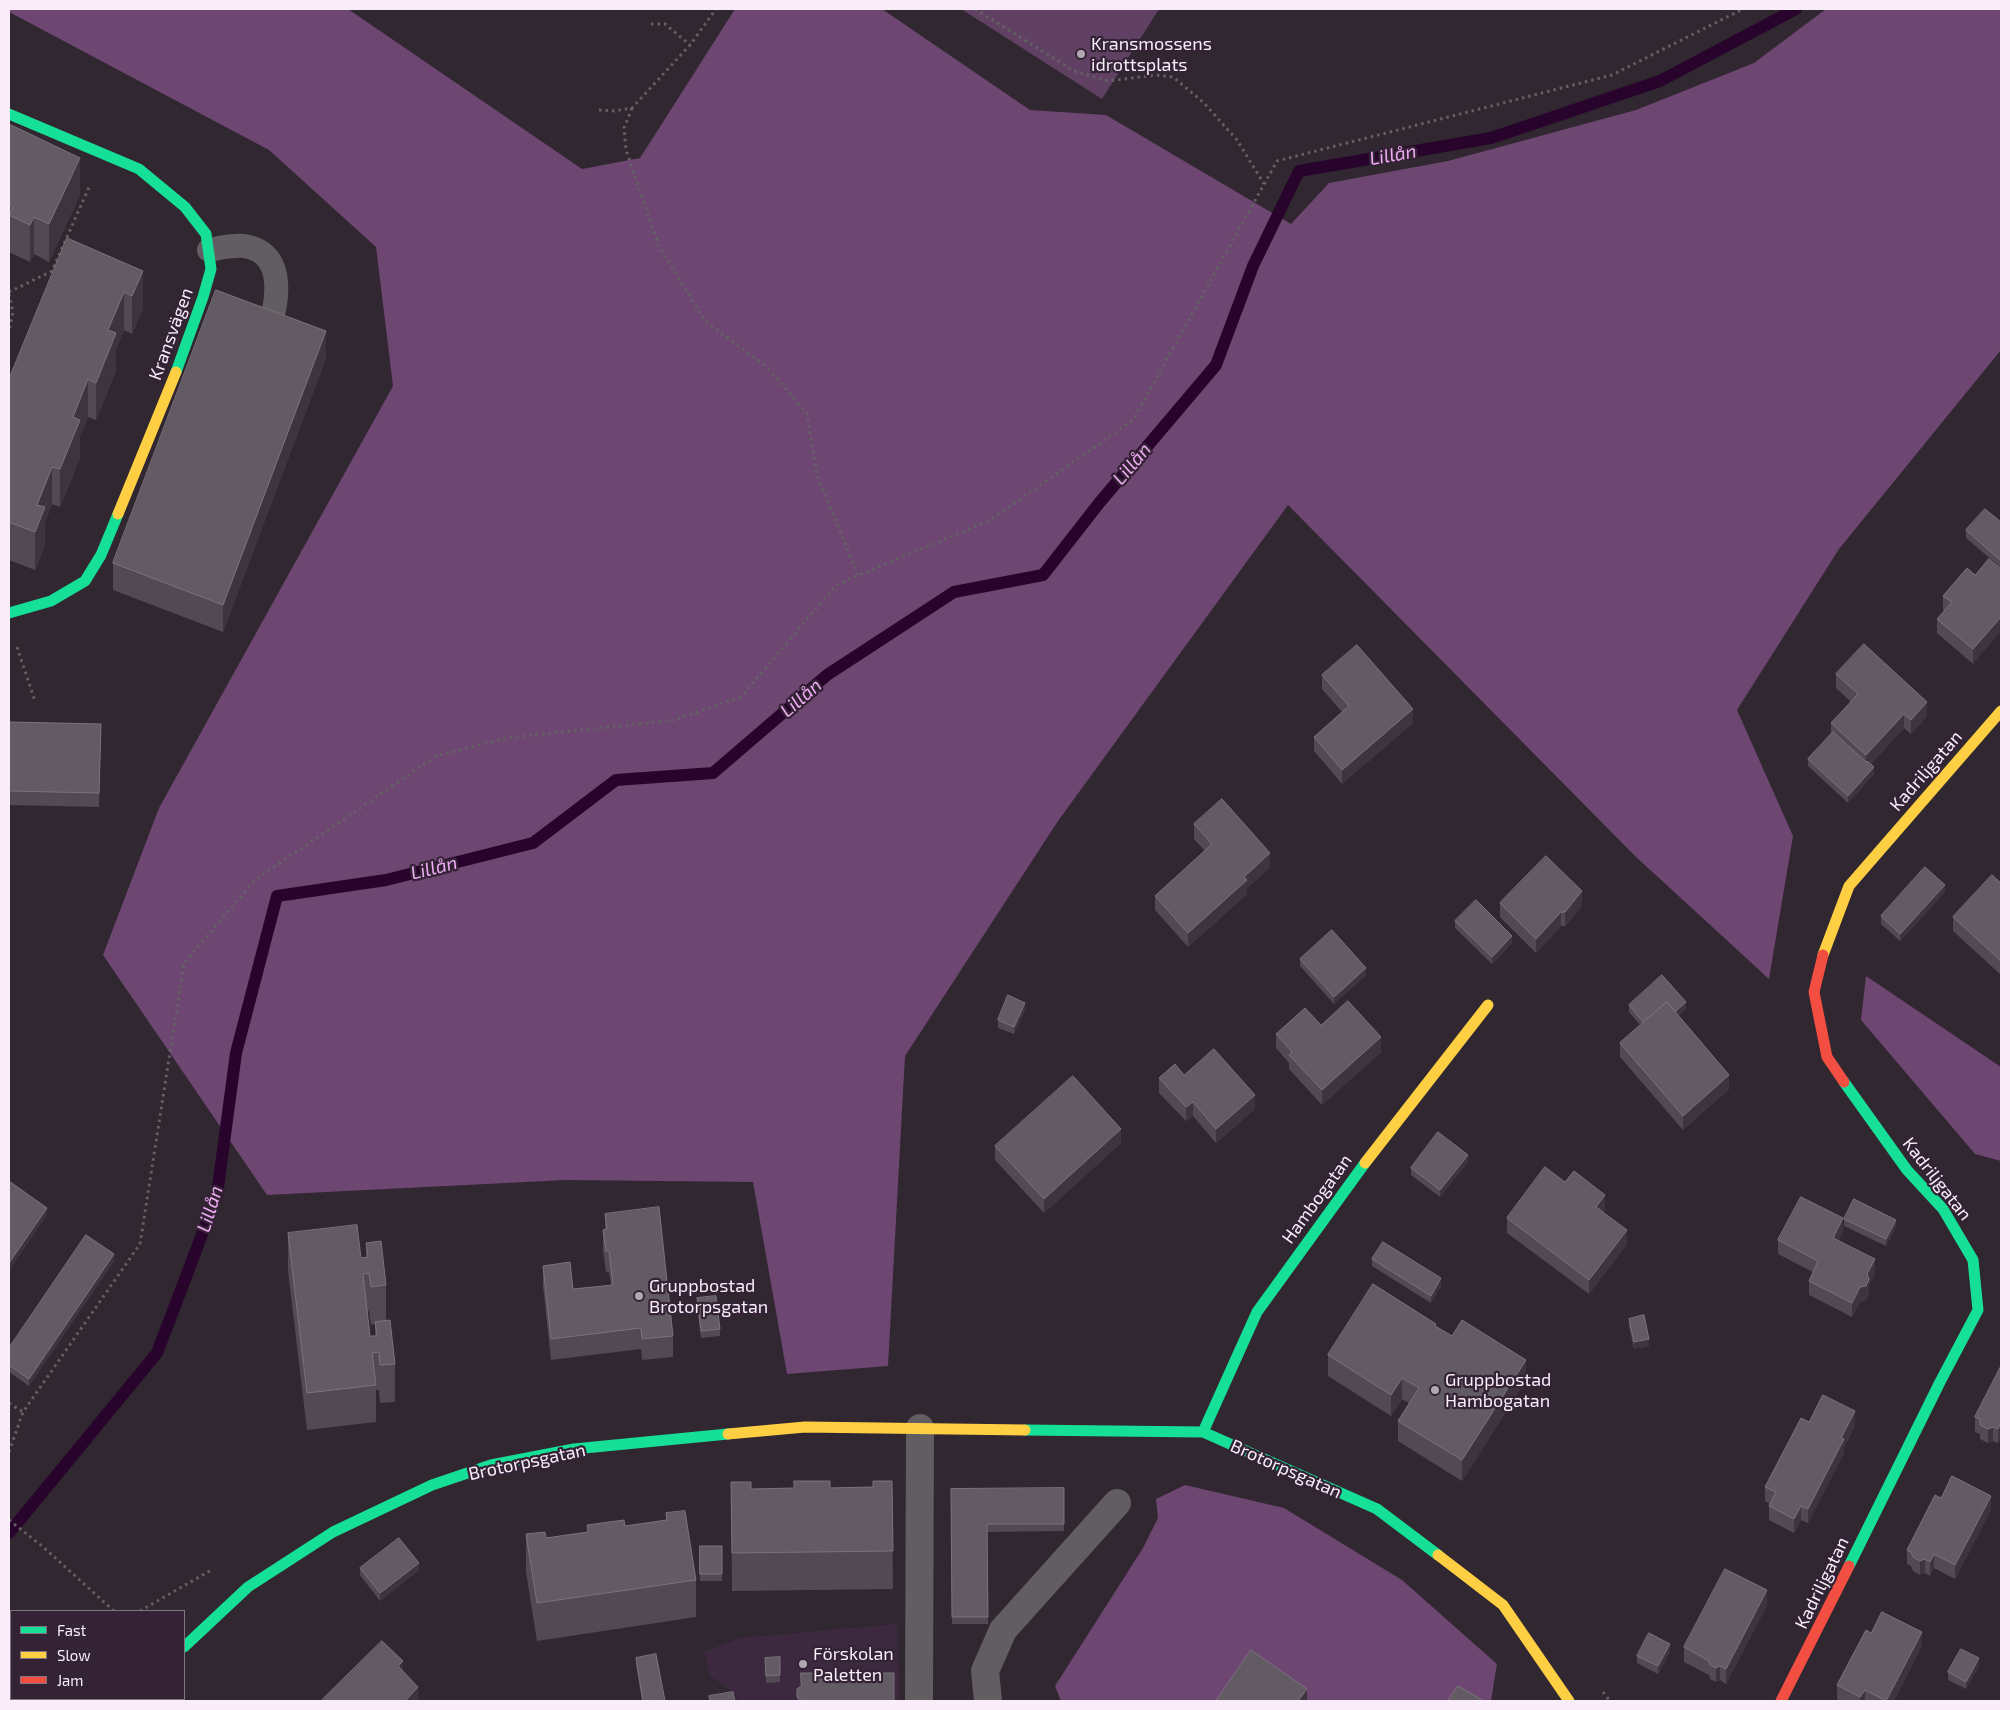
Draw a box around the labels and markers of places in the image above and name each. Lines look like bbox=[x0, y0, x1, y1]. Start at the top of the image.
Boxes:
place label: Kransmossens idrottsplats bbox=[1091, 33, 1212, 76]
marker: Kransmossens idrottsplats bbox=[1075, 48, 1087, 60]
place label: Gruppbostad Brotorpsgatan bbox=[649, 1275, 768, 1318]
marker: Gruppbostad Brotorpsgatan bbox=[633, 1290, 645, 1302]
place label: Gruppbostad Hambogatan bbox=[1445, 1369, 1551, 1412]
marker: Gruppbostad Hambogatan bbox=[1429, 1384, 1441, 1396]
place label: Förskolan Paletten bbox=[813, 1643, 894, 1686]
marker: Förskolan Paletten bbox=[797, 1658, 809, 1670]

